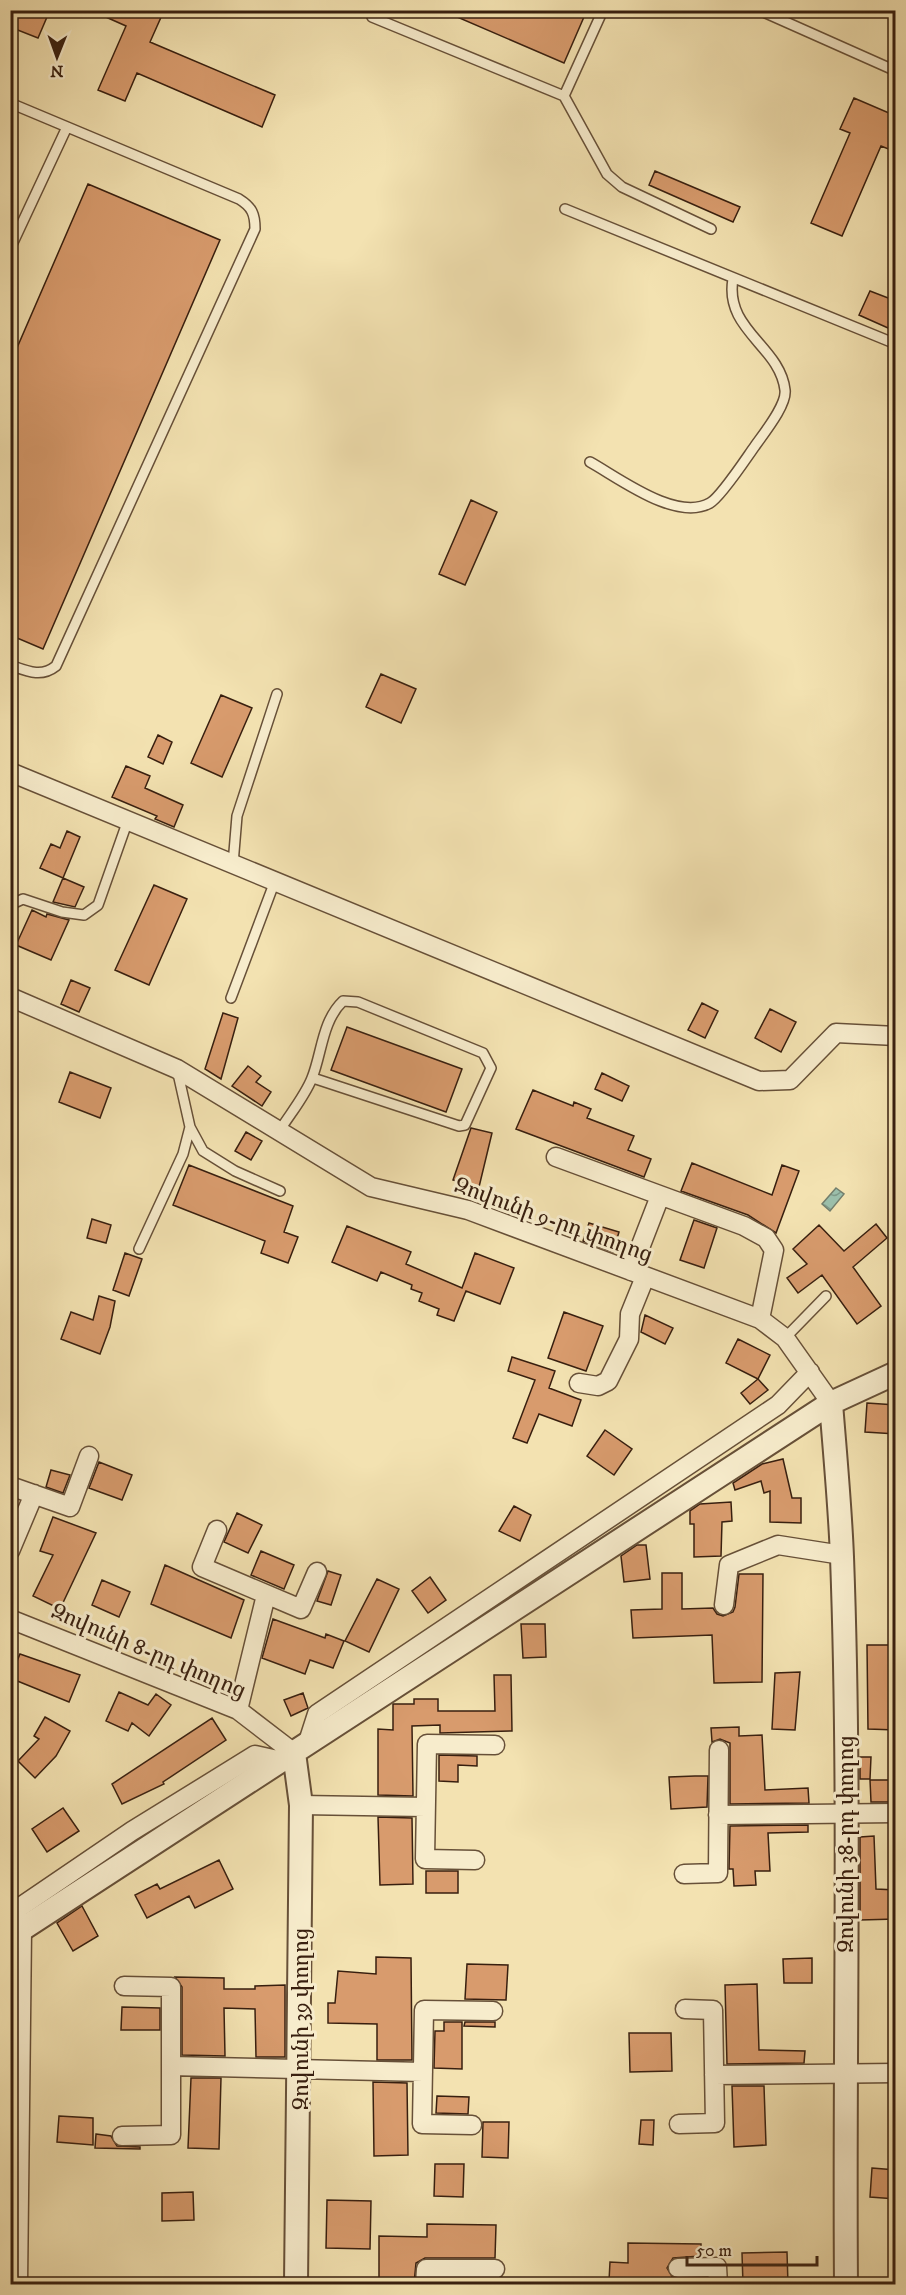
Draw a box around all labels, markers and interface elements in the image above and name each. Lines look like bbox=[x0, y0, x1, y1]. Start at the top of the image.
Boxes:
north arrow bbox=[27, 27, 87, 87]
text: N bbox=[50, 61, 63, 81]
street label: Զովունի 9-րդ փողոց bbox=[451, 1172, 656, 1269]
street label: Զովունի 8-րդ փողոց bbox=[47, 1598, 250, 1705]
street label: Զովունի 38-րդ փողոց bbox=[833, 1735, 860, 1953]
street label: Զովունի 39 փողոց bbox=[288, 1928, 315, 2110]
scale bar bbox=[687, 2229, 818, 2267]
text: 50 m bbox=[696, 2240, 732, 2262]

